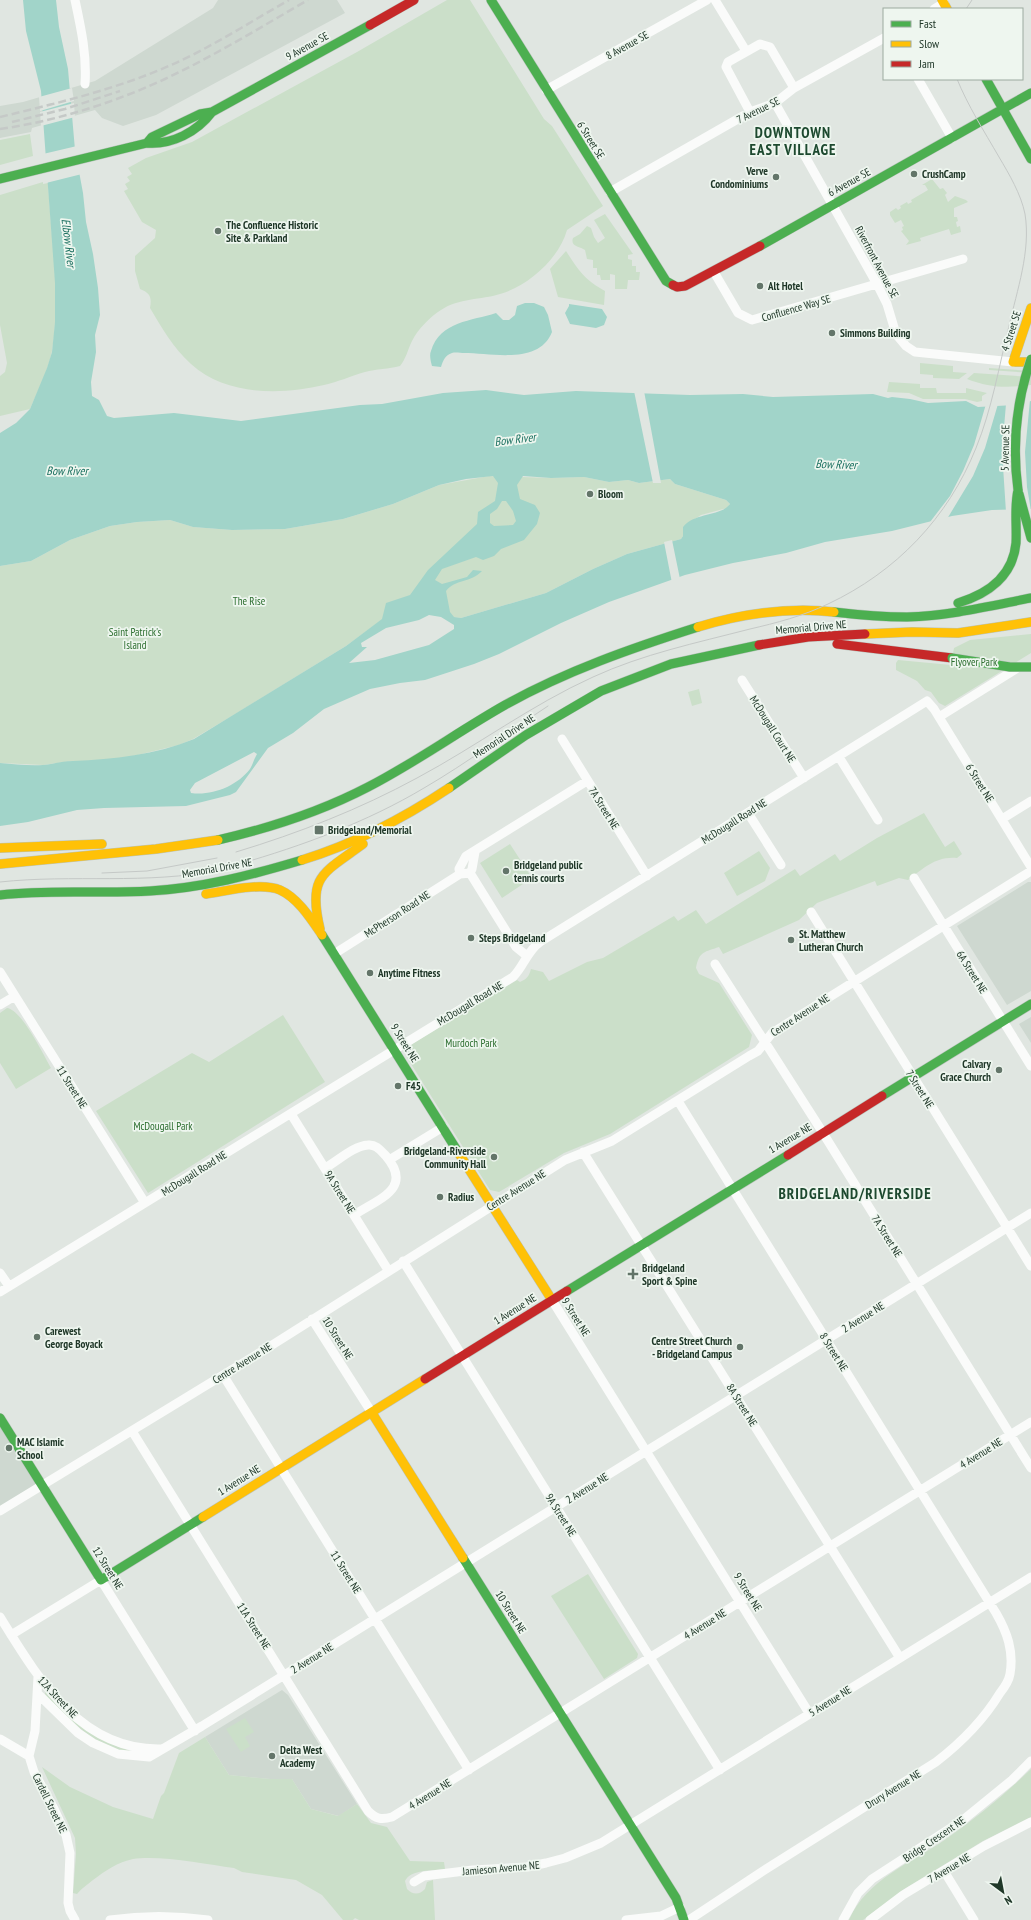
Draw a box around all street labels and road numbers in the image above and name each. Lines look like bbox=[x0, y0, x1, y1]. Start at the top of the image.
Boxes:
street label: 8 Avenue SE bbox=[603, 27, 651, 62]
street label: 9 Avenue SE bbox=[283, 28, 331, 63]
street label: 7 Avenue SE bbox=[734, 93, 782, 126]
street label: 6 Street SE bbox=[574, 119, 608, 162]
street label: 6 Avenue SE bbox=[825, 164, 873, 199]
street label: Riverfront Avenue SE bbox=[852, 224, 902, 301]
street label: Confluence Way SE bbox=[760, 291, 832, 325]
street label: 4 Street SE bbox=[998, 309, 1024, 353]
street label: 5 Avenue SE bbox=[998, 424, 1012, 471]
street label: Memorial Drive NE bbox=[775, 617, 847, 637]
street label: McDougall Court NE bbox=[747, 693, 799, 765]
street label: Memorial Drive NE bbox=[470, 711, 538, 761]
street label: 6 Street NE bbox=[963, 761, 997, 805]
street label: 7A Street NE bbox=[585, 784, 623, 832]
street label: McDougall Road NE bbox=[699, 795, 770, 847]
street label: Memorial Drive NE bbox=[181, 855, 254, 881]
street label: McPherson Road NE bbox=[361, 887, 433, 940]
street label: 6A Street NE bbox=[953, 948, 991, 996]
street label: McDougall Road NE bbox=[434, 978, 506, 1028]
street label: Centre Avenue NE bbox=[768, 991, 832, 1039]
street label: 9 Street NE bbox=[388, 1021, 422, 1065]
street label: 11 Street NE bbox=[53, 1063, 91, 1111]
street label: 7 Street NE bbox=[903, 1067, 937, 1111]
street label: 1 Avenue NE bbox=[766, 1120, 814, 1156]
street label: McDougall Road NE bbox=[159, 1147, 230, 1199]
street label: Centre Avenue NE bbox=[484, 1166, 549, 1214]
street label: 9A Street NE bbox=[321, 1168, 359, 1216]
street label: 7A Street NE bbox=[868, 1212, 906, 1260]
street label: 1 Avenue NE bbox=[491, 1290, 539, 1328]
street label: 9 Street NE bbox=[559, 1295, 593, 1339]
street label: 2 Avenue NE bbox=[839, 1298, 887, 1336]
street label: 10 Street NE bbox=[319, 1314, 357, 1362]
street label: 8 Street NE bbox=[817, 1330, 851, 1374]
street label: Centre Avenue NE bbox=[210, 1339, 275, 1387]
street label: 8A Street NE bbox=[723, 1381, 761, 1429]
street label: 4 Avenue NE bbox=[957, 1434, 1005, 1472]
street label: 1 Avenue NE bbox=[215, 1461, 263, 1499]
street label: 2 Avenue NE bbox=[563, 1469, 611, 1507]
street label: 9A Street NE bbox=[542, 1491, 580, 1539]
street label: 12 Street NE bbox=[89, 1544, 127, 1592]
street label: 11 Street NE bbox=[327, 1548, 365, 1596]
street label: 9 Street NE bbox=[731, 1570, 765, 1614]
street label: 10 Street NE bbox=[492, 1588, 530, 1636]
street label: 11A Street NE bbox=[234, 1600, 274, 1652]
street label: 4 Avenue NE bbox=[681, 1605, 729, 1643]
street label: 2 Avenue NE bbox=[288, 1639, 336, 1677]
street label: 12A Street NE bbox=[35, 1673, 81, 1721]
street label: 5 Avenue NE bbox=[806, 1682, 854, 1720]
street label: Drury Avenue NE bbox=[862, 1766, 924, 1812]
street label: Cardell Street NE bbox=[30, 1771, 71, 1835]
street label: 4 Avenue NE bbox=[406, 1775, 454, 1813]
street label: Bridge Crescent NE bbox=[900, 1813, 968, 1865]
street label: 7 Avenue NE bbox=[925, 1850, 973, 1886]
street label: Jamieson Avenue NE bbox=[461, 1858, 540, 1878]

